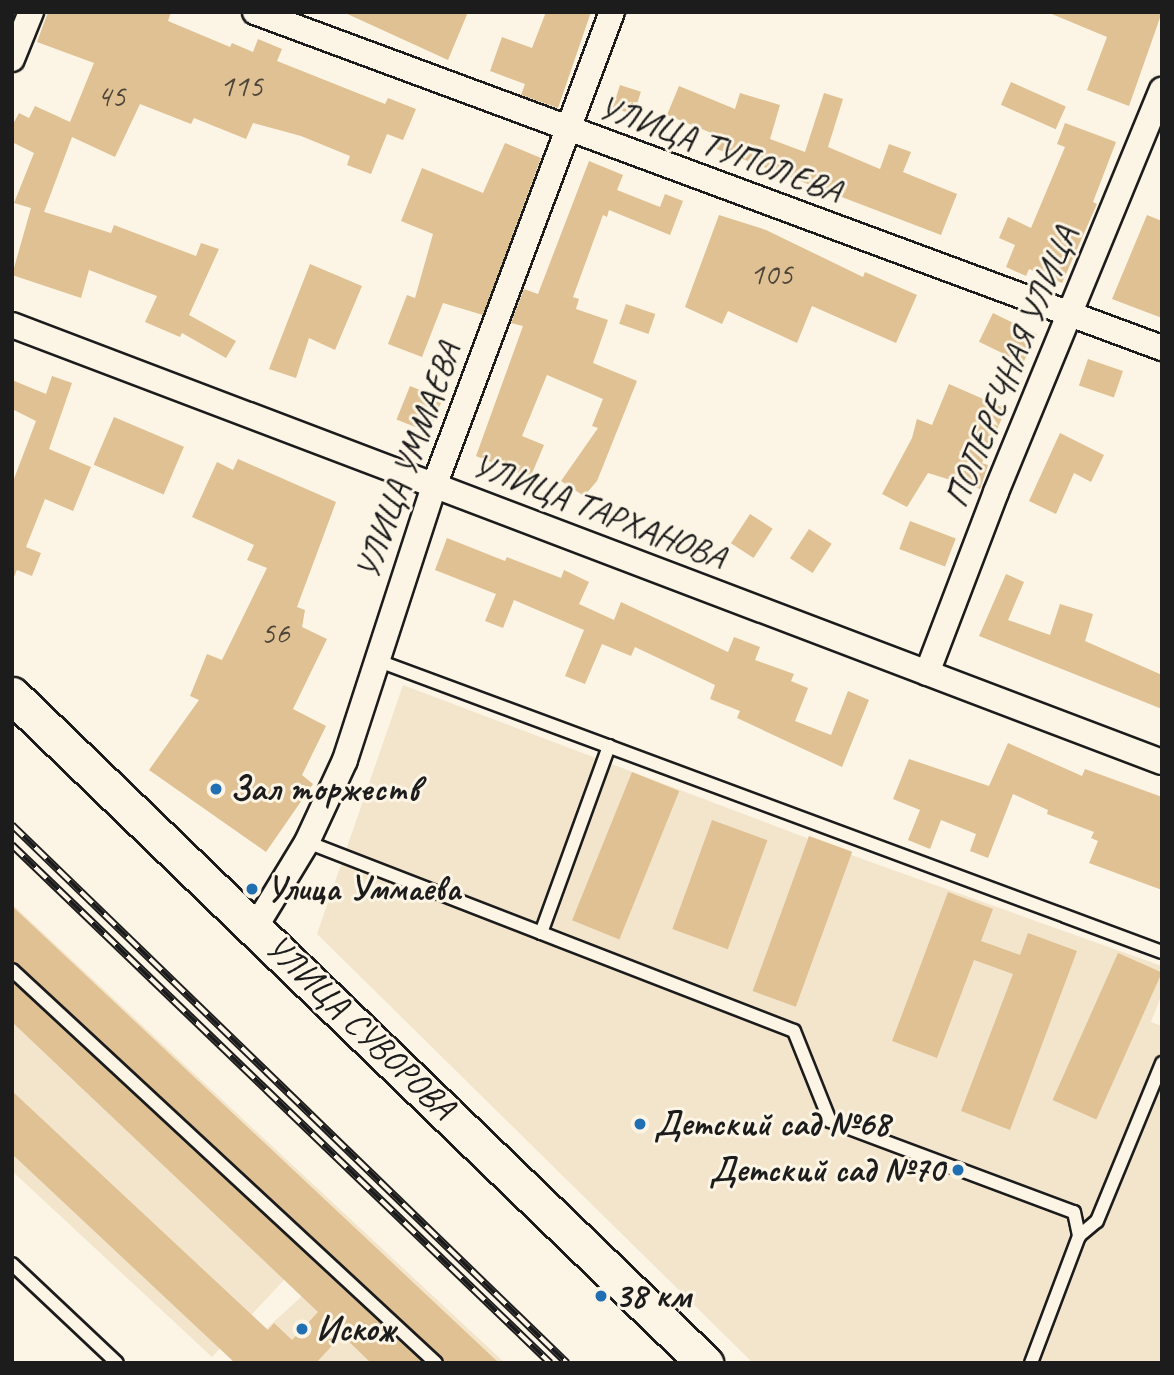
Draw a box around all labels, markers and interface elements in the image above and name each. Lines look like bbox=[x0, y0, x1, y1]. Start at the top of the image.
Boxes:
house number: 115 bbox=[219, 67, 263, 105]
house number: 45 bbox=[97, 77, 125, 115]
street label: УЛИЦА ТУПОЛЕВА bbox=[592, 85, 848, 213]
street label: ПОПЕРЕЧНАЯ УЛИЦА bbox=[936, 221, 1086, 513]
house number: 105 bbox=[749, 255, 793, 293]
street label: УЛИЦА УММАЕВА bbox=[346, 337, 470, 585]
street label: УЛИЦА ТАРХАНОВА bbox=[468, 444, 730, 578]
house number: 56 bbox=[261, 614, 289, 652]
place label: Зал торжеств bbox=[230, 768, 413, 810]
marker: Зал торжеств bbox=[208, 781, 224, 797]
place label: Улица Уммаева bbox=[266, 868, 462, 910]
marker: Улица Уммаева bbox=[244, 881, 260, 897]
street label: УЛИЦА СУВОРОВА bbox=[256, 926, 464, 1128]
place label: Детский сад №68 bbox=[654, 1103, 890, 1145]
marker: Детский сад №68 bbox=[632, 1116, 648, 1132]
place label: Детский сад №70 bbox=[709, 1149, 944, 1191]
marker: Детский сад №70 bbox=[950, 1162, 966, 1178]
place label: 38 км bbox=[615, 1275, 691, 1317]
marker: 38 км bbox=[593, 1288, 609, 1304]
place label: Искож bbox=[316, 1308, 394, 1350]
marker: Искож bbox=[294, 1321, 310, 1337]

